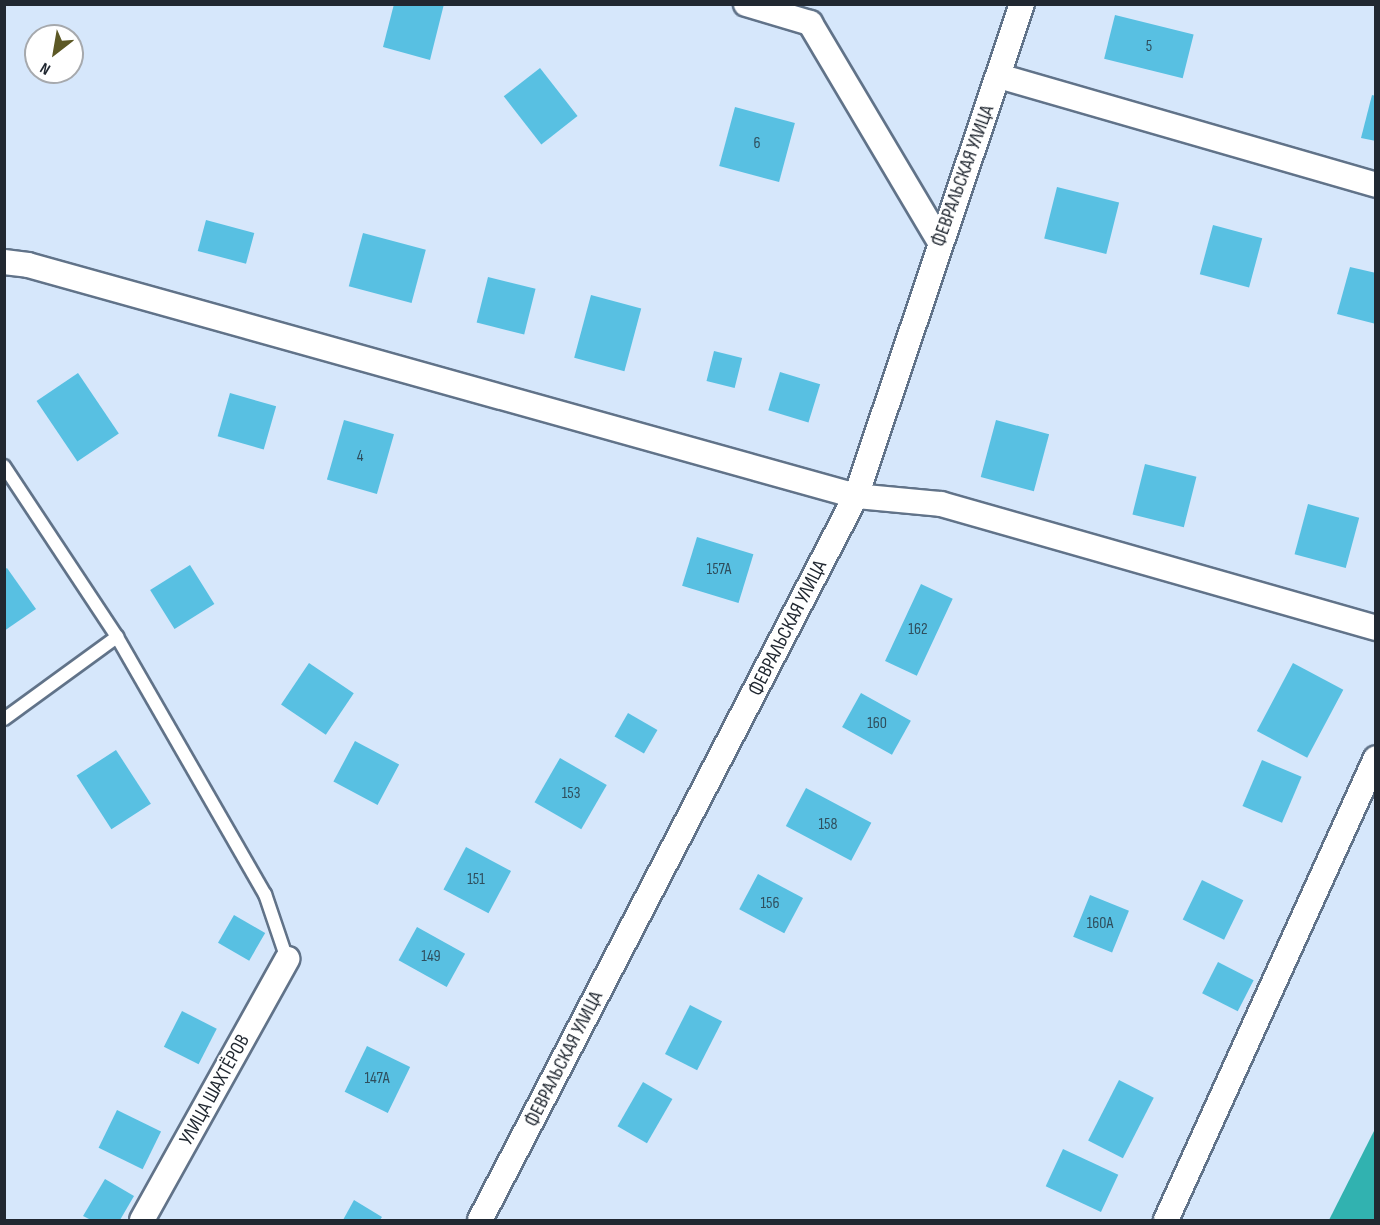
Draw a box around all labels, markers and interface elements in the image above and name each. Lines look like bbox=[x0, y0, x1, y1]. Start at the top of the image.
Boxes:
north arrow bbox=[24, 24, 84, 84]
house number: 5 bbox=[1146, 37, 1152, 57]
text: N bbox=[37, 58, 54, 78]
street label: ФЕВРАЛЬСКАЯ УЛИЦА bbox=[926, 102, 1000, 250]
house number: 6 bbox=[753, 134, 761, 154]
house number: 4 bbox=[357, 447, 363, 467]
street label: ФЕВРАЛЬСКАЯ УЛИЦА bbox=[744, 556, 832, 700]
house number: 157А bbox=[707, 560, 731, 580]
house number: 162 bbox=[908, 620, 928, 640]
house number: 160 bbox=[867, 714, 887, 734]
house number: 153 bbox=[562, 784, 580, 804]
house number: 158 bbox=[818, 815, 838, 835]
house number: 151 bbox=[467, 870, 485, 890]
house number: 156 bbox=[760, 894, 780, 914]
house number: 160А bbox=[1087, 914, 1113, 934]
house number: 149 bbox=[421, 947, 441, 967]
street label: ФЕВРАЛЬСКАЯ УЛИЦА bbox=[520, 987, 608, 1131]
street label: УЛИЦА ШАХТЁРОВ bbox=[175, 1031, 255, 1149]
house number: 147А bbox=[364, 1069, 390, 1089]

